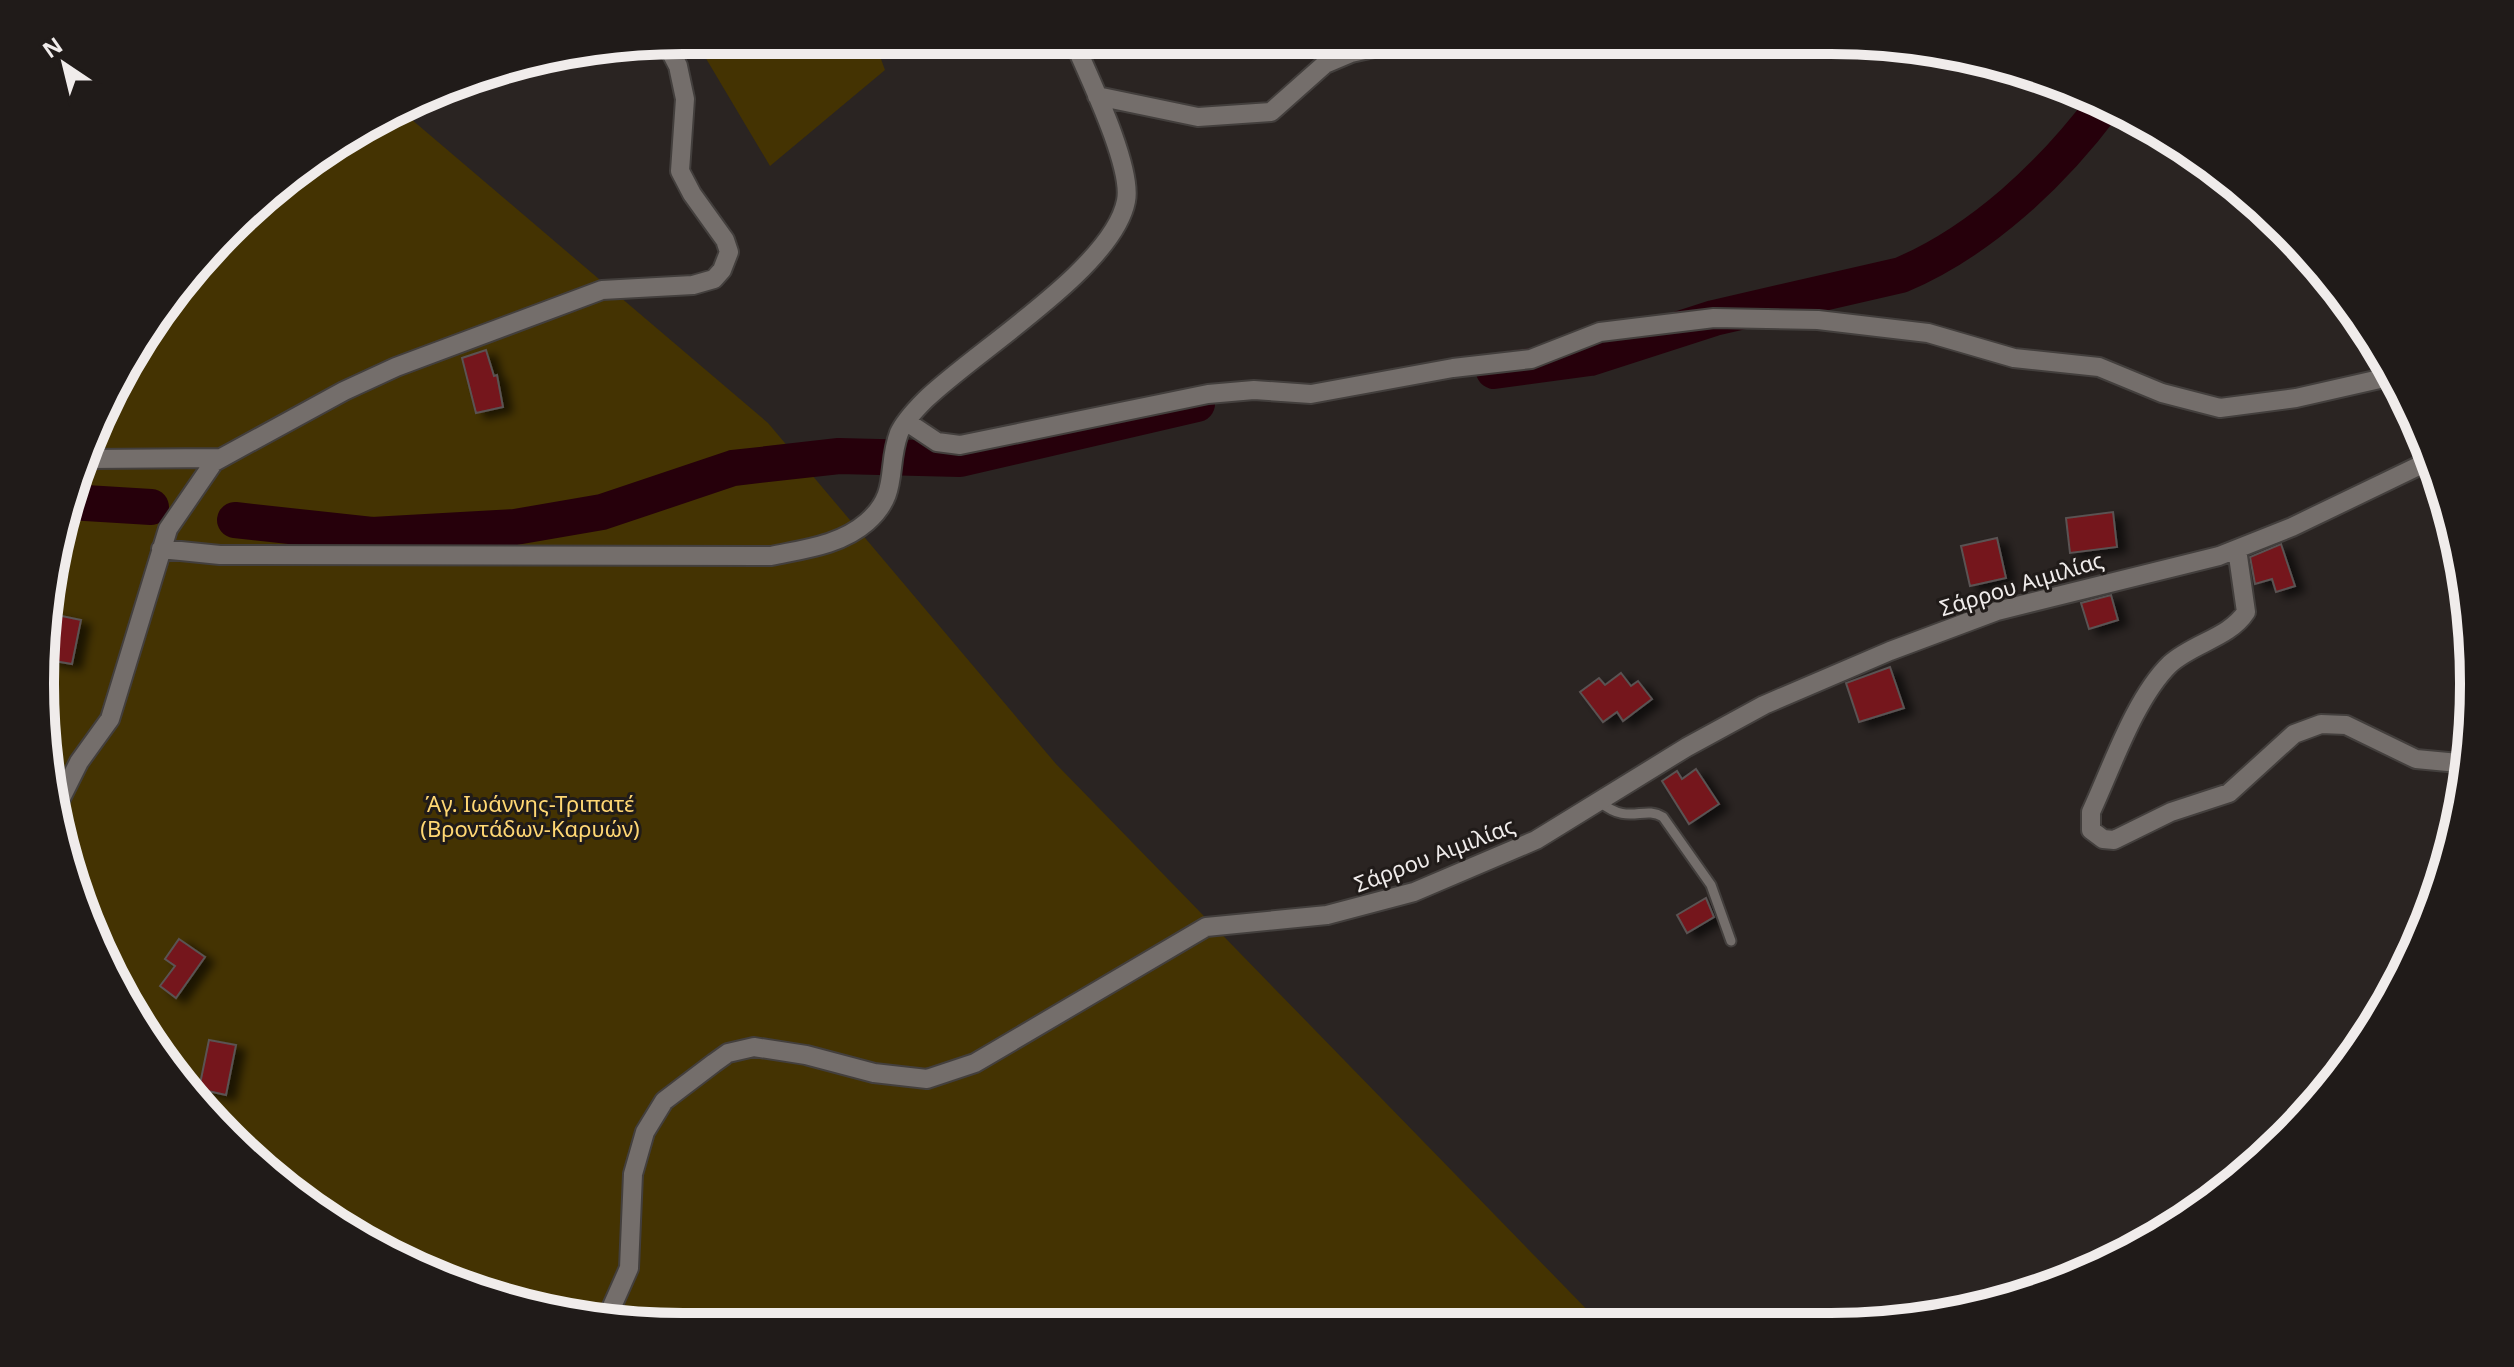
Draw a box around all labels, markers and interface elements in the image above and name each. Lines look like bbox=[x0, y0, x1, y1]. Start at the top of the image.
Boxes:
north arrow bbox=[24, 24, 104, 104]
text: N bbox=[36, 29, 68, 64]
street label: Σάρρου Αιμιλίας bbox=[1935, 544, 2107, 622]
park label: Άγ. Ιωάννης-Τριπατέ (Βροντάδων-Καρυών) bbox=[420, 788, 640, 843]
street label: Σάρρου Αιμιλίας bbox=[1349, 810, 1519, 898]

